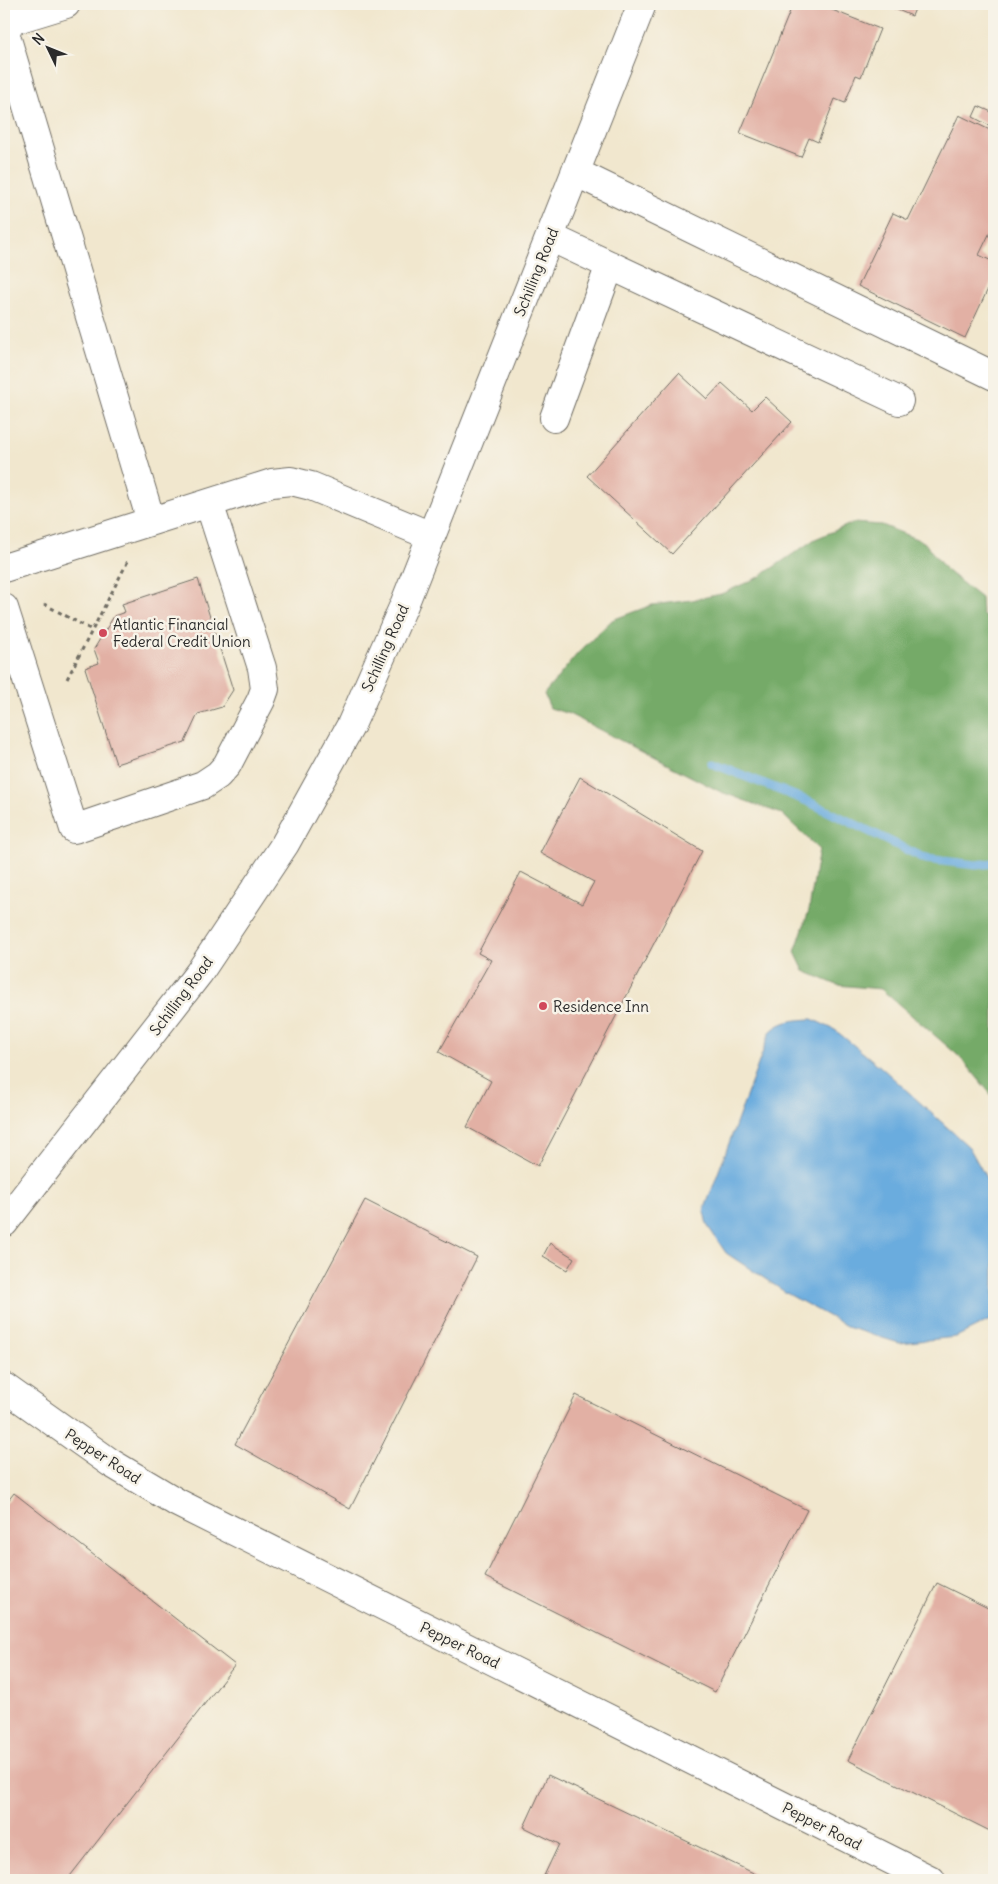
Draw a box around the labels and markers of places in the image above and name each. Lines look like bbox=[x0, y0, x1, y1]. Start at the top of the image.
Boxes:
place label: Atlantic Financial Federal Credit Union bbox=[113, 615, 251, 651]
marker: Atlantic Financial Federal Credit Union bbox=[97, 627, 109, 639]
place label: Residence Inn bbox=[553, 997, 649, 1016]
marker: Residence Inn bbox=[537, 1000, 549, 1012]

